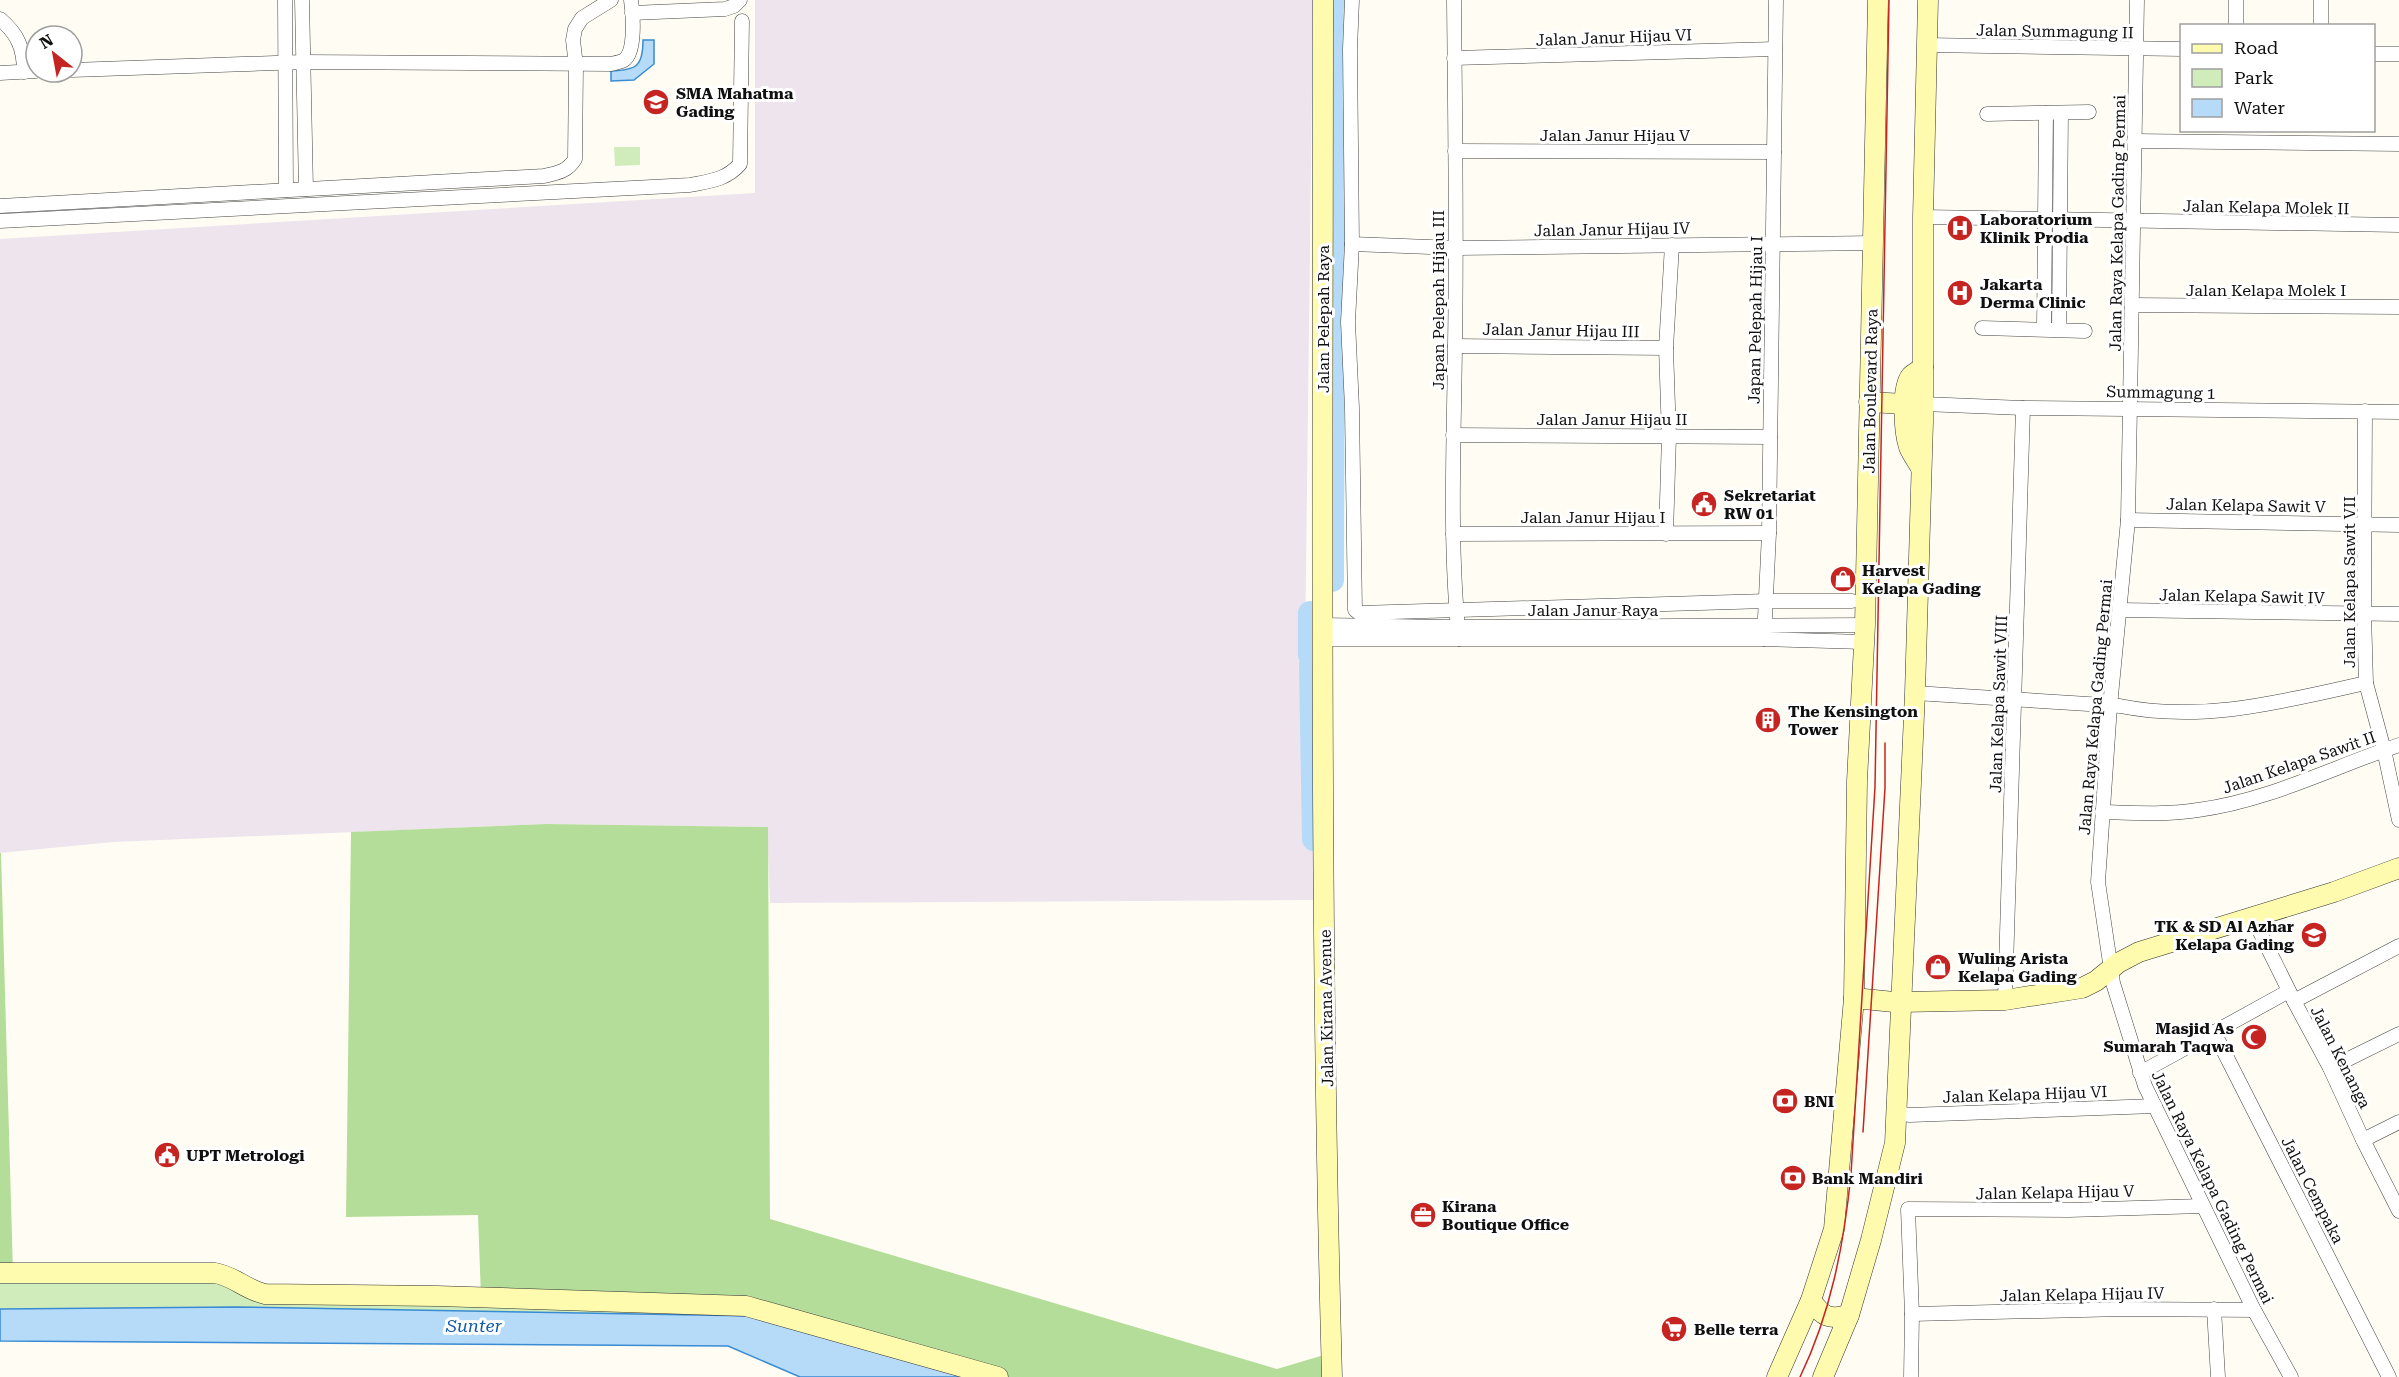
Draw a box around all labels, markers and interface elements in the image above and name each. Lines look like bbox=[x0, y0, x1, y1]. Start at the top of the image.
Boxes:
street label: Jalan Summagung II bbox=[1976, 21, 2134, 42]
north arrow bbox=[24, 24, 84, 84]
legend bbox=[2180, 24, 2375, 132]
street label: Jalan Janur Hijau VI bbox=[1536, 25, 1692, 50]
text: N bbox=[36, 30, 57, 53]
text: Road bbox=[2234, 37, 2279, 58]
text: Park bbox=[2234, 67, 2274, 88]
place label: SMA Mahatma Gading bbox=[676, 84, 794, 121]
school or university icon: SMA Mahatma Gading bbox=[641, 87, 671, 117]
street label: Jalan Raya Kelapa Gading Permai bbox=[2106, 95, 2129, 351]
text: Water bbox=[2234, 97, 2285, 118]
street label: Jalan Janur Hijau V bbox=[1540, 126, 1691, 145]
street label: Jalan Kelapa Molek II bbox=[2183, 197, 2349, 218]
street label: Japan Pelepah Hijau III bbox=[1429, 210, 1448, 390]
place label: Laboratorium Klinik Prodia bbox=[1980, 210, 2093, 247]
hospital icon: Laboratorium Klinik Prodia bbox=[1945, 213, 1975, 243]
street label: Jalan Janur Hijau IV bbox=[1534, 219, 1691, 240]
street label: Japan Pelepah Hijau I bbox=[1745, 236, 1766, 404]
street label: Jalan Pelepah Raya bbox=[1314, 245, 1333, 393]
place label: Jakarta Derma Clinic bbox=[1980, 275, 2086, 312]
hospital icon: Jakarta Derma Clinic bbox=[1945, 278, 1975, 308]
street label: Jalan Kelapa Molek I bbox=[2186, 281, 2346, 300]
street label: Jalan Boulevard Raya bbox=[1860, 308, 1881, 474]
street label: Jalan Janur Hijau III bbox=[1482, 320, 1640, 341]
street label: Summagung 1 bbox=[2106, 382, 2216, 403]
street label: Jalan Janur Hijau II bbox=[1536, 410, 1688, 429]
place label: Sekretariat RW 01 bbox=[1724, 486, 1816, 523]
public building icon: Sekretariat RW 01 bbox=[1689, 489, 1719, 519]
street label: Jalan Kelapa Sawit V bbox=[2166, 495, 2327, 516]
street label: Jalan Kelapa Sawit VII bbox=[2340, 496, 2359, 668]
street label: Jalan Janur Hijau I bbox=[1520, 508, 1666, 527]
place label: Harvest Kelapa Gading bbox=[1862, 561, 1981, 598]
shop icon: Harvest Kelapa Gading bbox=[1828, 564, 1858, 594]
street label: Jalan Raya Kelapa Gading Permai bbox=[2075, 578, 2116, 836]
street label: Jalan Kelapa Sawit IV bbox=[2159, 586, 2326, 607]
street label: Jalan Janur Raya bbox=[1528, 601, 1659, 620]
street label: Jalan Kelapa Sawit VIII bbox=[1986, 615, 2011, 793]
place label: The Kensington Tower bbox=[1788, 702, 1918, 739]
building icon: The Kensington Tower bbox=[1753, 705, 1783, 735]
street label: Jalan Kelapa Sawit II bbox=[2220, 727, 2378, 798]
place label: TK & SD Al Azhar Kelapa Gading bbox=[2154, 917, 2294, 954]
school or university icon: TK & SD Al Azhar Kelapa Gading bbox=[2299, 920, 2329, 950]
street label: Jalan Kirana Avenue bbox=[1316, 929, 1337, 1087]
place label: Wuling Arista Kelapa Gading bbox=[1958, 949, 2077, 986]
shop icon: Wuling Arista Kelapa Gading bbox=[1923, 952, 1953, 982]
street label: Jalan Kenanga bbox=[2307, 1003, 2375, 1112]
place label: Masjid As Sumarah Taqwa bbox=[2104, 1019, 2235, 1056]
mosque icon: Masjid As Sumarah Taqwa bbox=[2239, 1022, 2269, 1052]
street label: Jalan Raya Kelapa Gading Permai bbox=[2148, 1068, 2277, 1307]
street label: Jalan Kelapa Hijau VI bbox=[1942, 1082, 2108, 1107]
bank icon: BNI bbox=[1770, 1086, 1800, 1116]
place label: BNI bbox=[1804, 1092, 1834, 1111]
street label: Jalan Cempaka bbox=[2277, 1134, 2348, 1247]
public building icon: UPT Metrologi bbox=[152, 1140, 182, 1170]
place label: UPT Metrologi bbox=[186, 1146, 305, 1165]
bank icon: Bank Mandiri bbox=[1778, 1163, 1808, 1193]
place label: Bank Mandiri bbox=[1812, 1169, 1923, 1188]
street label: Jalan Kelapa Hijau V bbox=[1975, 1182, 2135, 1203]
place label: Kirana Boutique Office bbox=[1442, 1197, 1569, 1234]
office icon: Kirana Boutique Office bbox=[1408, 1200, 1438, 1230]
street label: Jalan Kelapa Hijau IV bbox=[1999, 1284, 2165, 1305]
supermarket icon: Belle terra bbox=[1659, 1314, 1689, 1344]
water label: Sunter bbox=[445, 1315, 503, 1336]
place label: Belle terra bbox=[1694, 1320, 1779, 1339]

